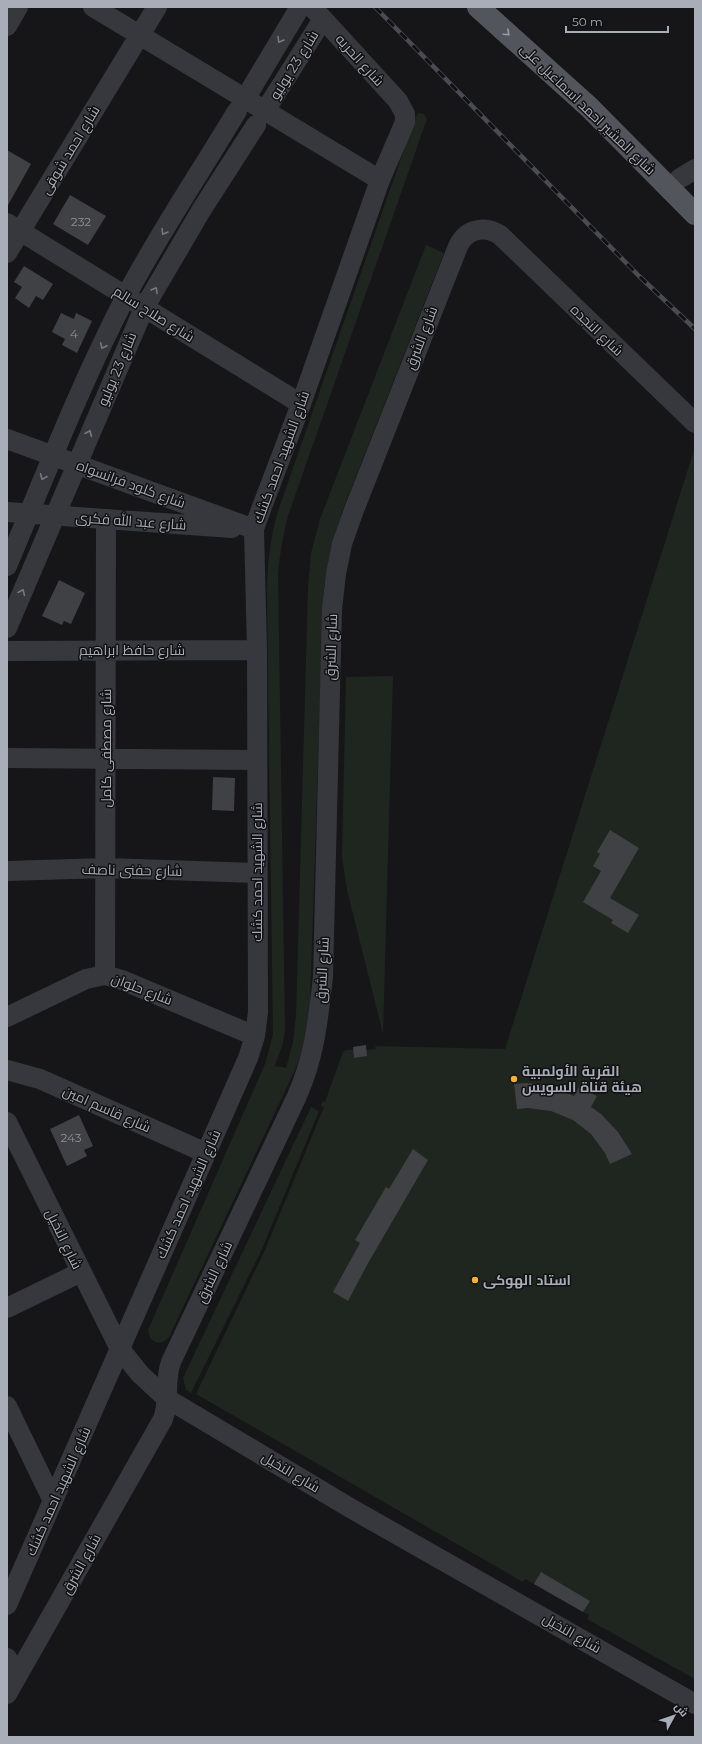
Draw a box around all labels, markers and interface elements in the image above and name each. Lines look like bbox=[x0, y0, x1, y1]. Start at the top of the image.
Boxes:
scale bar bbox=[566, 8, 668, 34]
text: 50 m bbox=[572, 14, 603, 29]
street label: شارع 23 يوليو bbox=[266, 27, 322, 103]
one-way arrow bbox=[502, 28, 510, 36]
street label: شارع الحريه bbox=[332, 30, 388, 90]
one-way arrow bbox=[277, 36, 285, 43]
street label: شارع المشير احمد اسماعيل على bbox=[516, 39, 660, 179]
street label: شارع احمد شوقى bbox=[36, 102, 104, 198]
house number: 232 bbox=[71, 214, 91, 229]
one-way arrow bbox=[162, 228, 169, 235]
street label: شارع صلاح سالم bbox=[110, 282, 198, 347]
one-way arrow bbox=[150, 287, 157, 294]
street label: شارع النجده bbox=[567, 300, 627, 360]
street label: شارع الشرق bbox=[401, 304, 441, 372]
house number: 4 bbox=[70, 326, 78, 341]
street label: شارع 23 يوليو bbox=[93, 329, 141, 409]
one-way arrow bbox=[99, 342, 107, 349]
street label: شارع الشهيد احمد كشك bbox=[249, 388, 313, 526]
one-way arrow bbox=[84, 430, 92, 438]
street label: شارع كلود فرانسواه bbox=[74, 456, 188, 512]
one-way arrow bbox=[40, 474, 48, 481]
street label: شارع عبد الله فكرى bbox=[75, 508, 187, 534]
one-way arrow bbox=[17, 588, 25, 596]
street label: شارع الشرق bbox=[321, 613, 341, 681]
street label: شارع حافظ ابراهيم bbox=[79, 641, 185, 660]
street label: شارع مصطفى كامل bbox=[97, 689, 115, 807]
street label: شارع الشهيد احمد كشك bbox=[248, 802, 266, 942]
street label: شارع حفنى ناصف bbox=[81, 860, 183, 880]
street label: شارع الشرق bbox=[311, 936, 333, 1004]
street label: شارع حلوان bbox=[109, 969, 175, 1009]
place label: القرية الأولمبية هيئة قناة السويس bbox=[522, 1062, 642, 1096]
marker: القرية الأولمبية هيئة قناة السويس bbox=[509, 1074, 519, 1084]
street label: شارع قاسم امين bbox=[60, 1082, 154, 1137]
street label: شارع الشهيد احمد كشك bbox=[151, 1127, 225, 1261]
house number: 243 bbox=[60, 1130, 82, 1145]
street label: شارع النخيل bbox=[42, 1206, 86, 1272]
street label: شارع الشرق bbox=[192, 1238, 236, 1306]
place label: استاد الهوكى bbox=[483, 1271, 571, 1289]
marker: استاد الهوكى bbox=[470, 1275, 480, 1285]
street label: شارع الشهيد احمد كشك bbox=[21, 1424, 95, 1558]
street label: شارع النخيل bbox=[259, 1448, 323, 1496]
street label: شارع الشرق bbox=[57, 1531, 105, 1597]
street label: شارع النخيل bbox=[539, 1609, 605, 1657]
north arrow bbox=[654, 1696, 694, 1736]
text: ش bbox=[672, 1700, 692, 1719]

